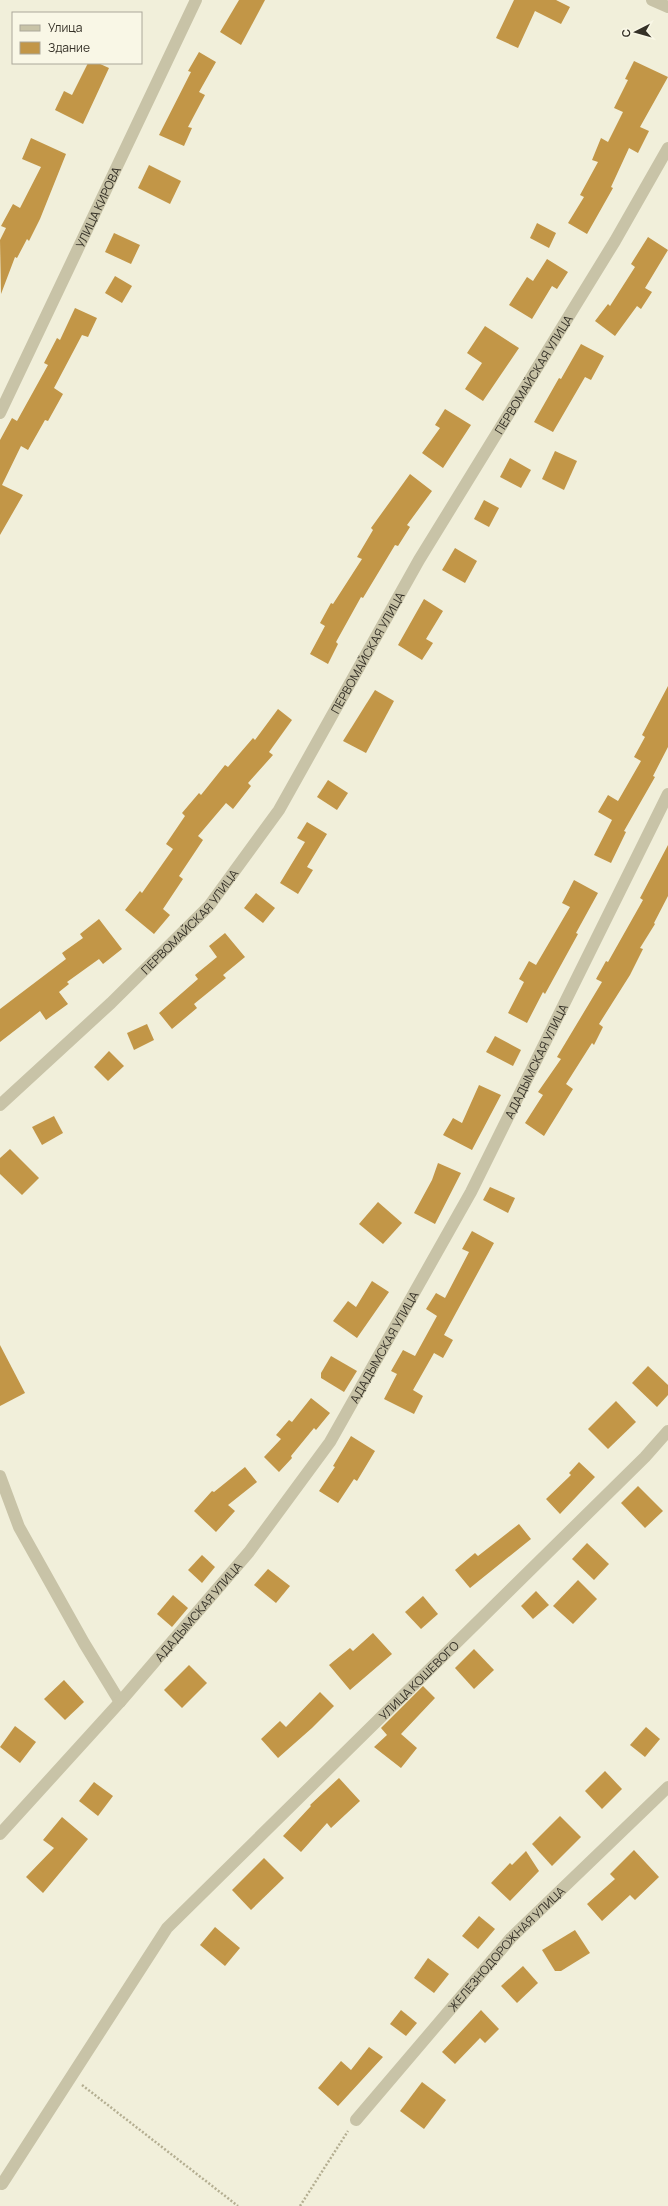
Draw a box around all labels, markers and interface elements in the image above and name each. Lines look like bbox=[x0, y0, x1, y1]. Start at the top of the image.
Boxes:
legend bbox=[12, 12, 142, 64]
north arrow bbox=[616, 12, 656, 52]
text: Улица bbox=[48, 19, 82, 36]
text: С bbox=[618, 28, 633, 38]
text: Здание bbox=[48, 39, 90, 56]
street label: УЛИЦА КИРОВА bbox=[71, 163, 124, 250]
street label: ПЕРВОМАЙСКАЯ УЛИЦА bbox=[490, 311, 576, 437]
street label: ПЕРВОМАЙСКАЯ УЛИЦА bbox=[326, 588, 408, 716]
street label: ПЕРВОМАЙСКАЯ УЛИЦА bbox=[137, 865, 242, 978]
street label: АДАДЫМСКАЯ УЛИЦА bbox=[500, 1000, 572, 1121]
street label: АДАДЫМСКАЯ УЛИЦА bbox=[345, 1287, 422, 1406]
street label: АДАДЫМСКАЯ УЛИЦА bbox=[150, 1558, 246, 1665]
street label: УЛИЦА КОШЕВОГО bbox=[375, 1637, 463, 1723]
street label: ЖЕЛЕЗНОДОРОЖНАЯ УЛИЦА bbox=[444, 1882, 569, 2015]

